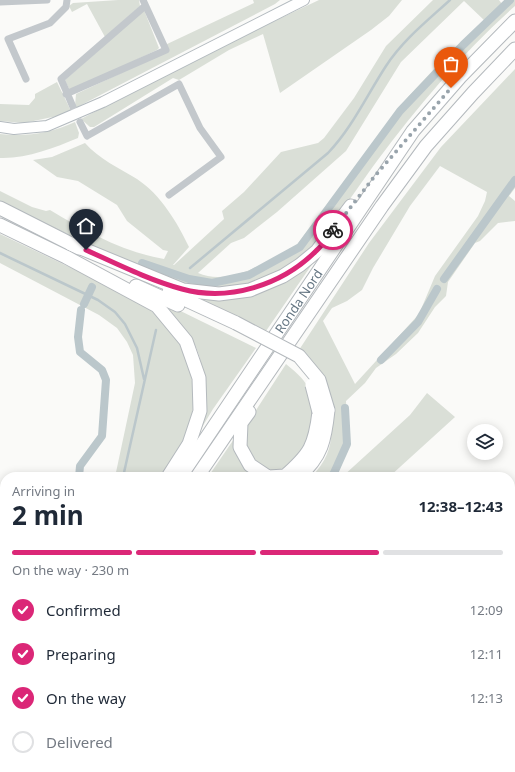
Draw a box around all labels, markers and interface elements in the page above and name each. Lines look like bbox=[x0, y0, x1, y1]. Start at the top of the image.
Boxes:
pin bbox=[434, 47, 468, 88]
icon: bag bbox=[440, 53, 462, 75]
pin bbox=[69, 209, 103, 250]
courier bbox=[313, 210, 353, 250]
icon: home bbox=[75, 215, 97, 237]
icon: bike bbox=[322, 219, 344, 241]
street label: Ronda Nord bbox=[270, 266, 326, 337]
map controls bbox=[467, 424, 503, 460]
button: layers bbox=[467, 424, 503, 460]
text: Arriving in bbox=[12, 482, 75, 500]
text: 12:38–12:43 bbox=[418, 496, 503, 516]
text: 2 min bbox=[12, 497, 84, 533]
text: On the way · 230 m bbox=[12, 561, 129, 579]
icon: check bbox=[12, 599, 34, 621]
text: Confirmed bbox=[46, 600, 121, 620]
text: 12:09 bbox=[470, 601, 503, 619]
icon: check bbox=[12, 643, 34, 665]
text: Preparing bbox=[46, 644, 116, 664]
text: 12:11 bbox=[470, 645, 503, 663]
icon: check bbox=[12, 687, 34, 709]
text: On the way bbox=[46, 688, 126, 708]
text: 12:13 bbox=[470, 689, 503, 707]
text: Delivered bbox=[46, 732, 113, 752]

